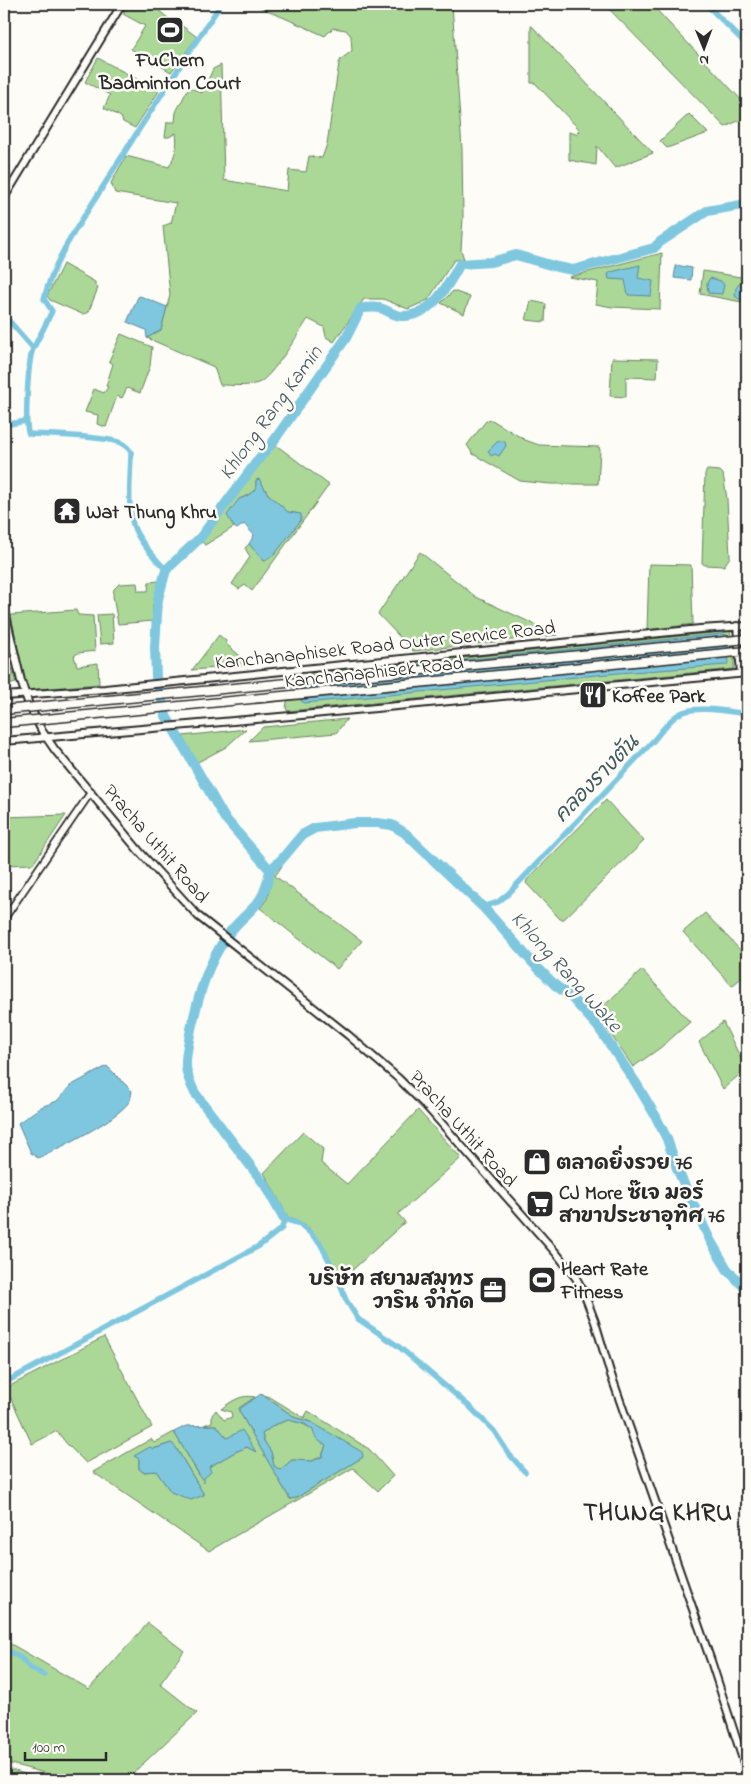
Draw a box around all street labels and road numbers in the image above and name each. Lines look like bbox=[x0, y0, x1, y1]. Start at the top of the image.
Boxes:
street label: Kanchanaphisek Road Outer Service Road bbox=[214, 614, 556, 674]
street label: Kanchanaphisek Road bbox=[283, 650, 465, 692]
street label: Pracha Uthit Road bbox=[95, 779, 215, 910]
street label: Pracha Uthit Road bbox=[401, 1065, 523, 1195]

